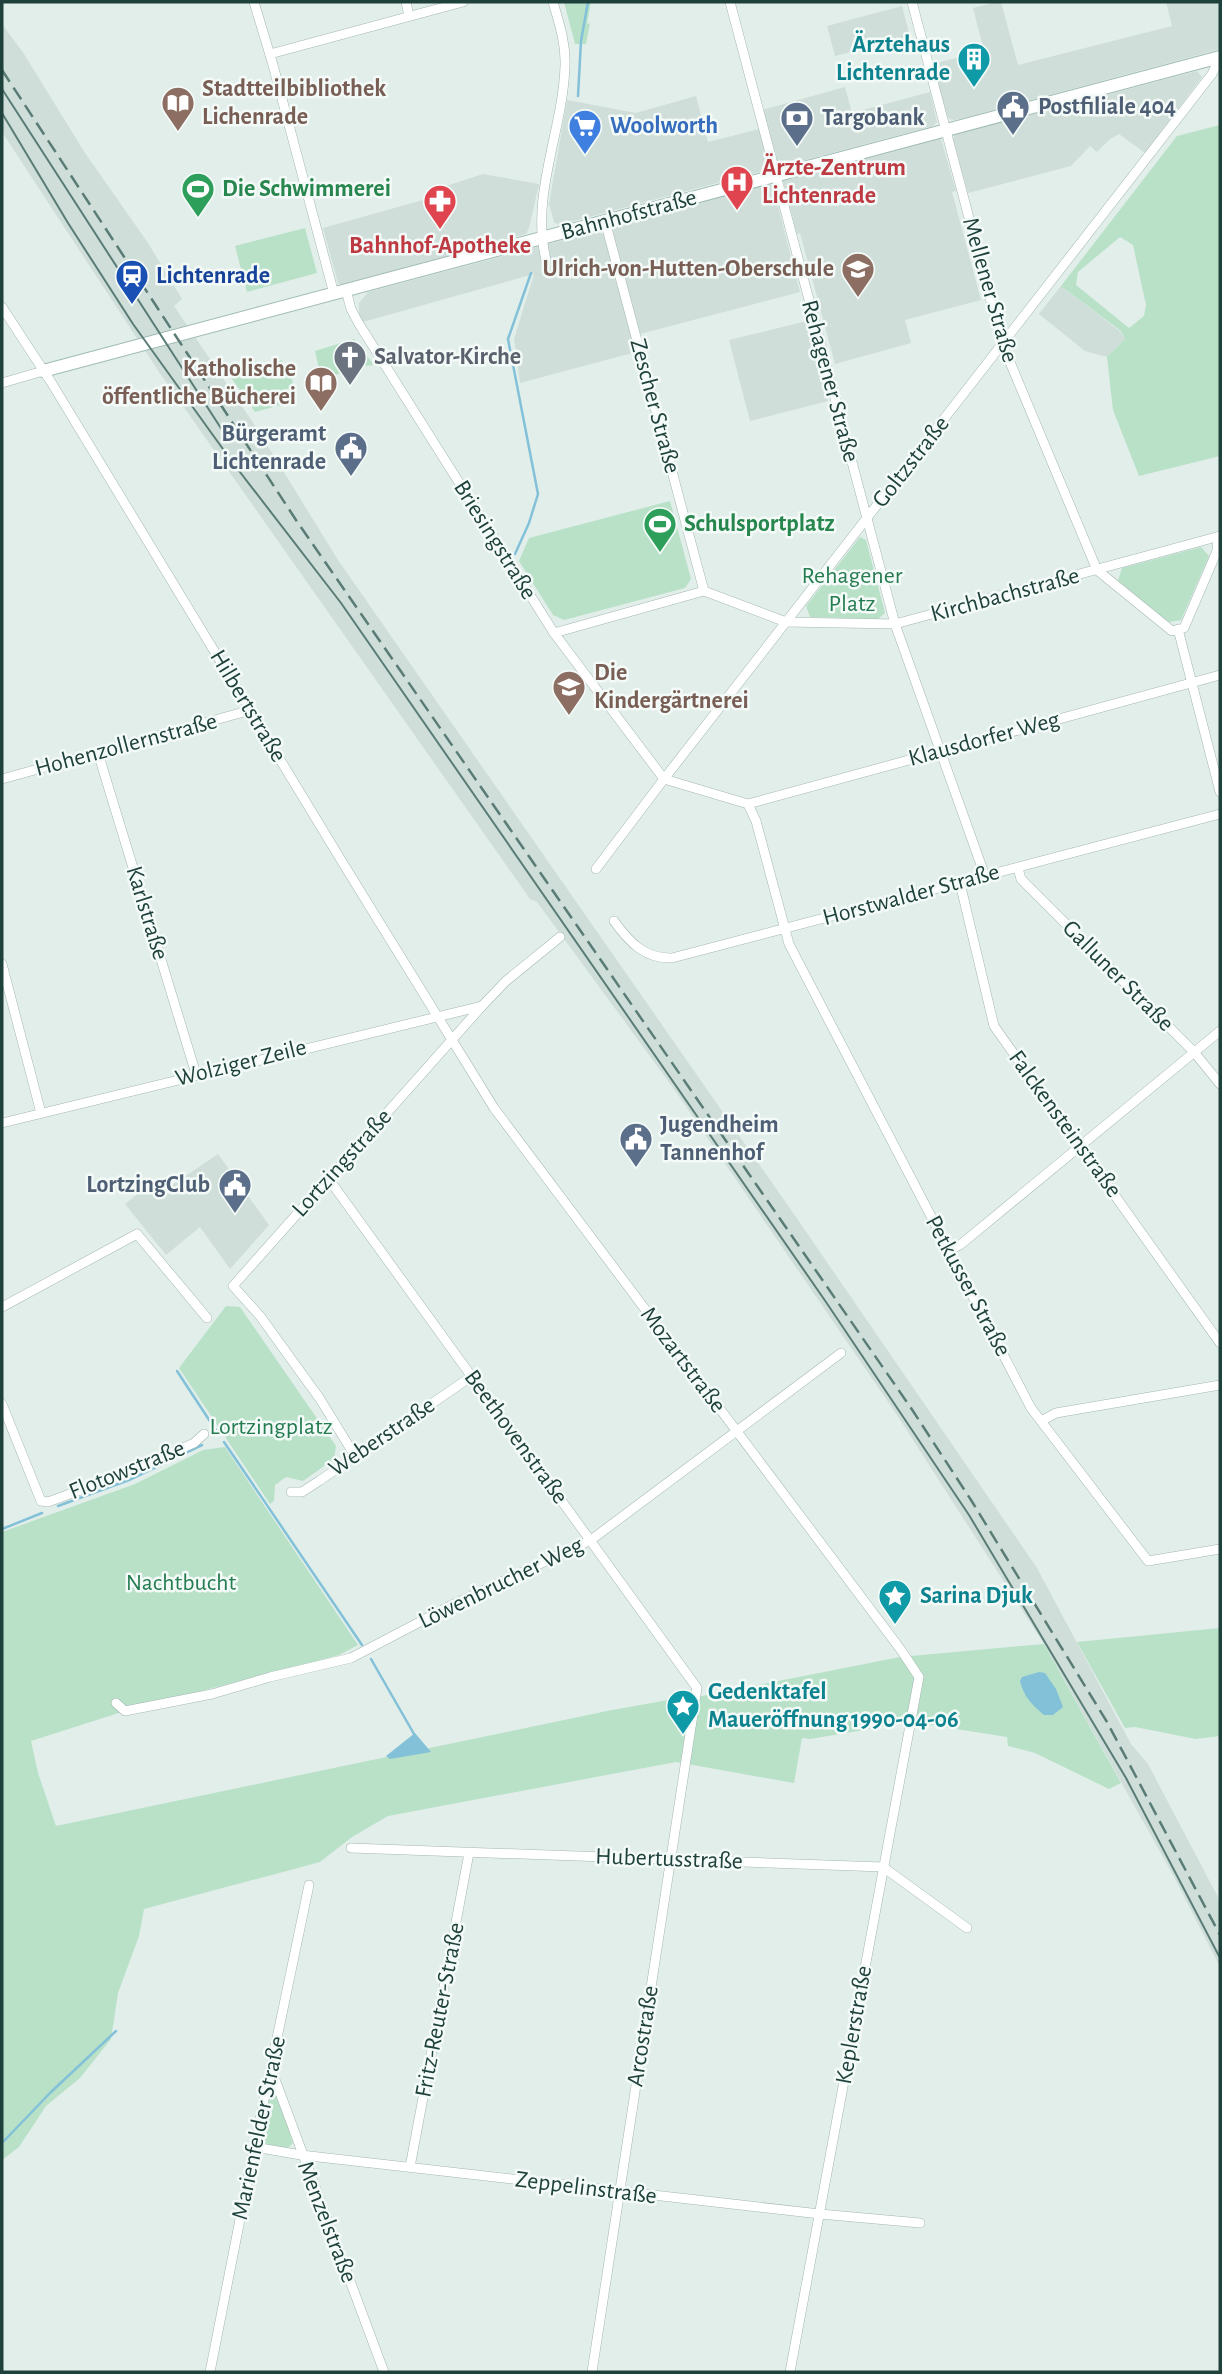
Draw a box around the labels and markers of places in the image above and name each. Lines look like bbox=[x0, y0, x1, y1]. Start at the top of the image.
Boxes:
place label: Ärztehaus Lichtenrade bbox=[836, 30, 950, 85]
building icon: Ärztehaus Lichtenrade bbox=[955, 40, 993, 89]
place label: Stadtteilbibliothek Lichenrade bbox=[202, 77, 386, 129]
library icon: Stadtteilbibliothek Lichenrade bbox=[159, 84, 197, 133]
public building icon: Postfiliale 404 bbox=[994, 88, 1032, 137]
place label: Postfiliale 404 bbox=[1038, 95, 1176, 119]
bank icon: Targobank bbox=[778, 99, 816, 148]
place label: Targobank bbox=[822, 106, 925, 130]
supermarket icon: Woolworth bbox=[566, 107, 604, 156]
place label: Woolworth bbox=[610, 114, 718, 138]
place label: Ärzte-Zentrum Lichtenrade bbox=[762, 153, 906, 208]
hospital icon: Ärzte-Zentrum Lichtenrade bbox=[718, 163, 756, 212]
sports icon: Die Schwimmerei bbox=[179, 170, 217, 219]
place label: Die Schwimmerei bbox=[222, 177, 391, 201]
pharmacy icon: Bahnhof-Apotheke bbox=[421, 182, 459, 231]
place label: Bahnhof-Apotheke bbox=[349, 234, 531, 258]
school or university icon: Ulrich-von-Hutten-Oberschule bbox=[839, 250, 877, 299]
station icon: Lichtenrade bbox=[113, 257, 151, 306]
place label: Ulrich-von-Hutten-Oberschule bbox=[543, 257, 834, 281]
place label: Lichtenrade bbox=[156, 264, 270, 288]
church icon: Salvator-Kirche bbox=[331, 338, 369, 387]
place label: Salvator-Kirche bbox=[374, 345, 521, 369]
place label: Katholische öffentliche Bücherei bbox=[102, 357, 296, 409]
library icon: Katholische öffentliche Bücherei bbox=[302, 364, 340, 413]
place label: Bürgeramt Lichtenrade bbox=[212, 422, 326, 474]
public building icon: Bürgeramt Lichtenrade bbox=[332, 429, 370, 478]
sports icon: Schulsportplatz bbox=[641, 505, 679, 554]
place label: Schulsportplatz bbox=[684, 512, 835, 536]
place label: Die Kindergärtnerei bbox=[594, 661, 749, 713]
school or university icon: Die Kindergärtnerei bbox=[550, 668, 588, 717]
place label: Jugendheim Tannenhof bbox=[660, 1113, 779, 1165]
public building icon: Jugendheim Tannenhof bbox=[617, 1120, 655, 1169]
public building icon: LortzingClub bbox=[216, 1166, 254, 1215]
place label: LortzingClub bbox=[86, 1173, 210, 1197]
place icon: Sarina Djuk bbox=[876, 1577, 914, 1626]
place label: Sarina Djuk bbox=[920, 1584, 1033, 1608]
place label: Gedenktafel Maueröffnung 1990-04-06 bbox=[708, 1680, 959, 1732]
place icon: Gedenktafel Maueröffnung 1990-04-06 bbox=[664, 1687, 702, 1736]

